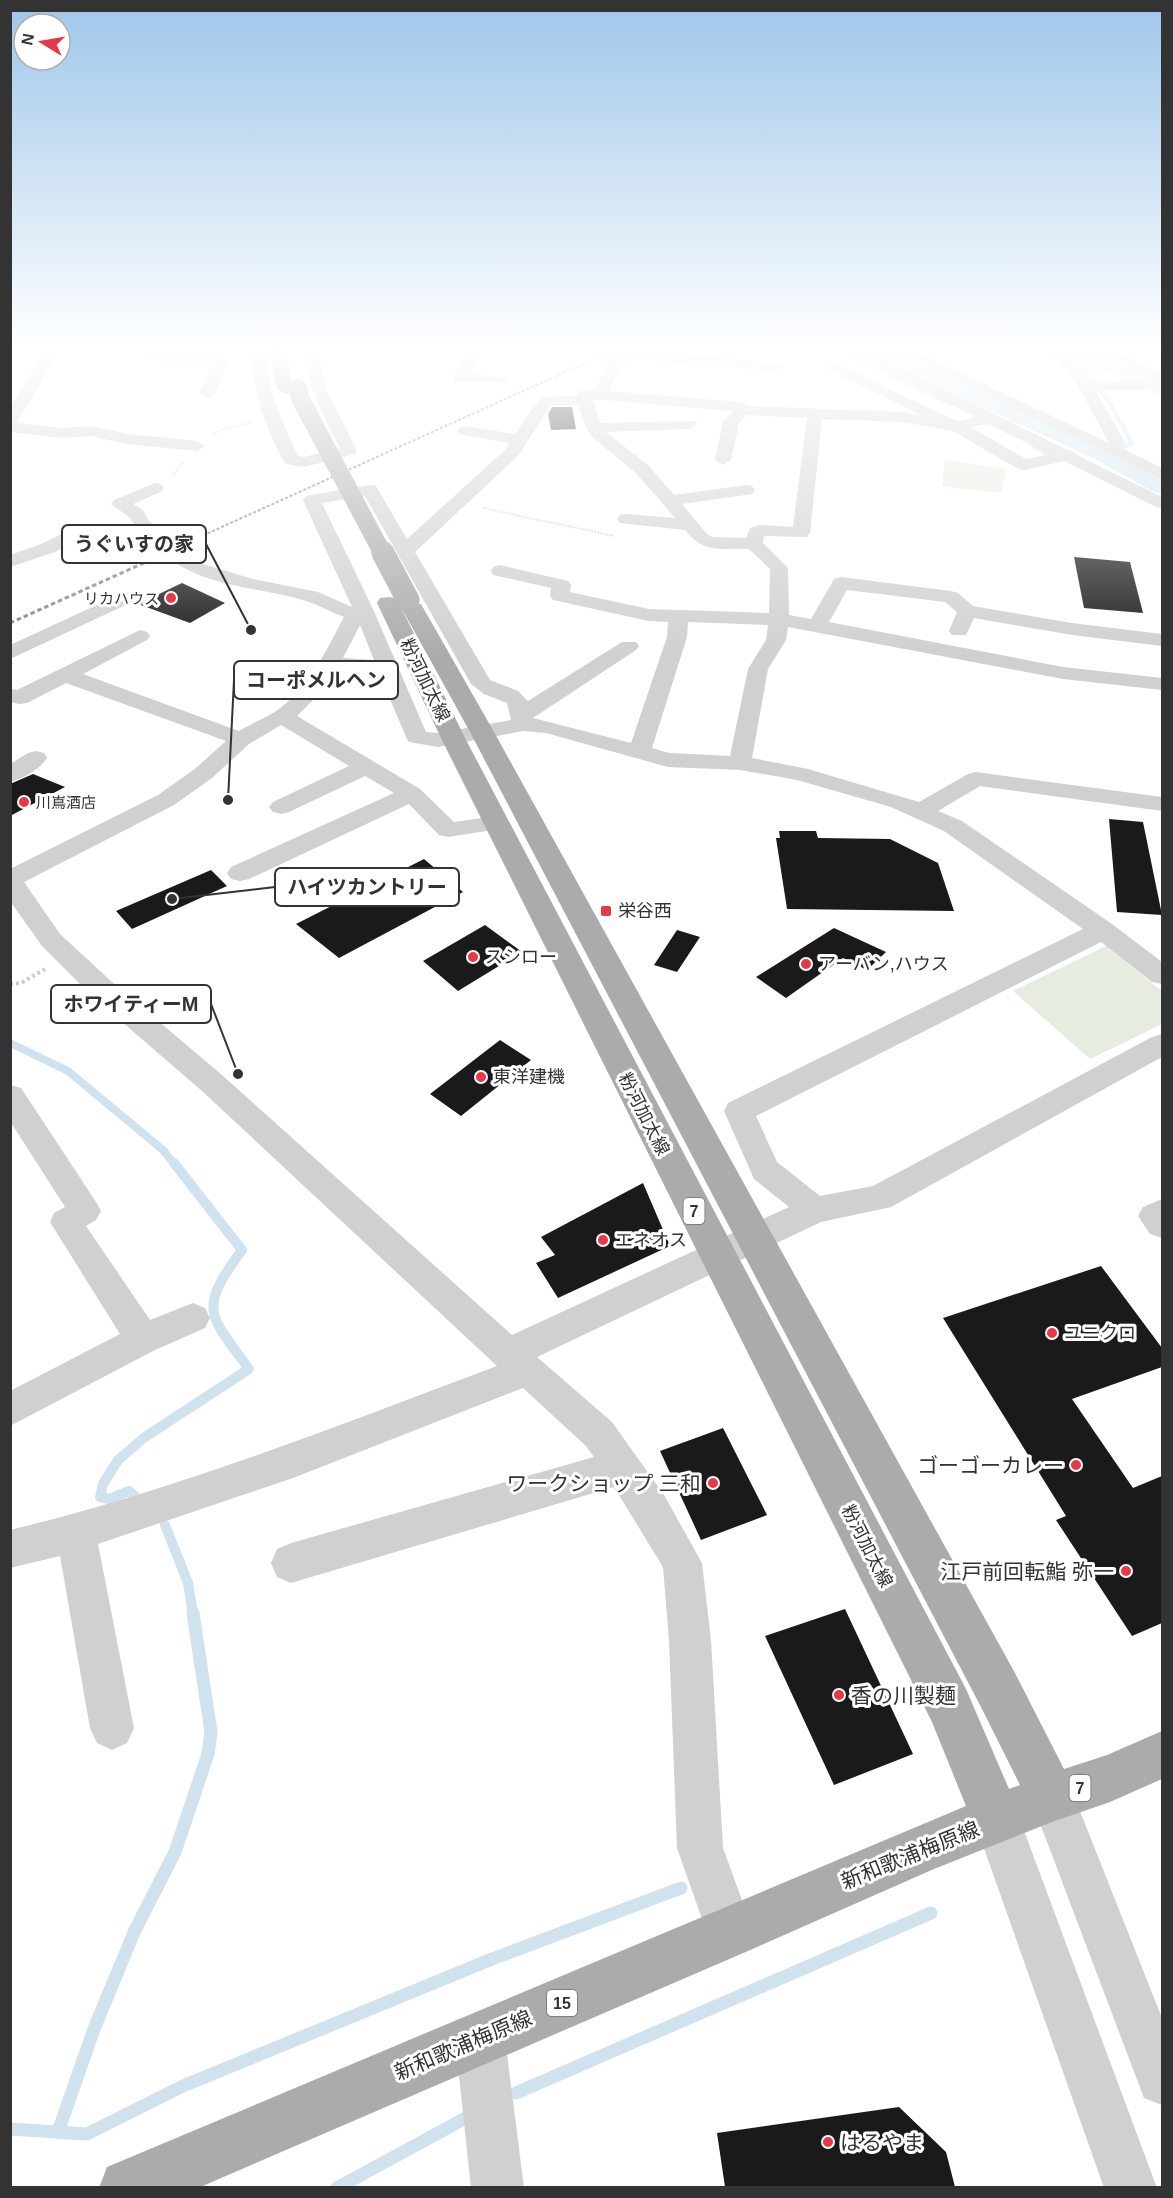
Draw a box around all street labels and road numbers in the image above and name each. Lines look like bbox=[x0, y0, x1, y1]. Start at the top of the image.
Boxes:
street label: 粉河加太線 bbox=[396, 635, 454, 725]
street label: 粉河加太線 bbox=[615, 1069, 673, 1159]
road number: 7 bbox=[684, 1198, 704, 1224]
street label: 粉河加太線 bbox=[838, 1501, 896, 1591]
road number: 7 bbox=[1070, 1775, 1090, 1801]
street label: 新和歌浦梅原線 bbox=[838, 1817, 982, 1893]
road number: 15 bbox=[547, 1990, 577, 2016]
street label: 新和歌浦梅原線 bbox=[391, 2006, 535, 2084]

